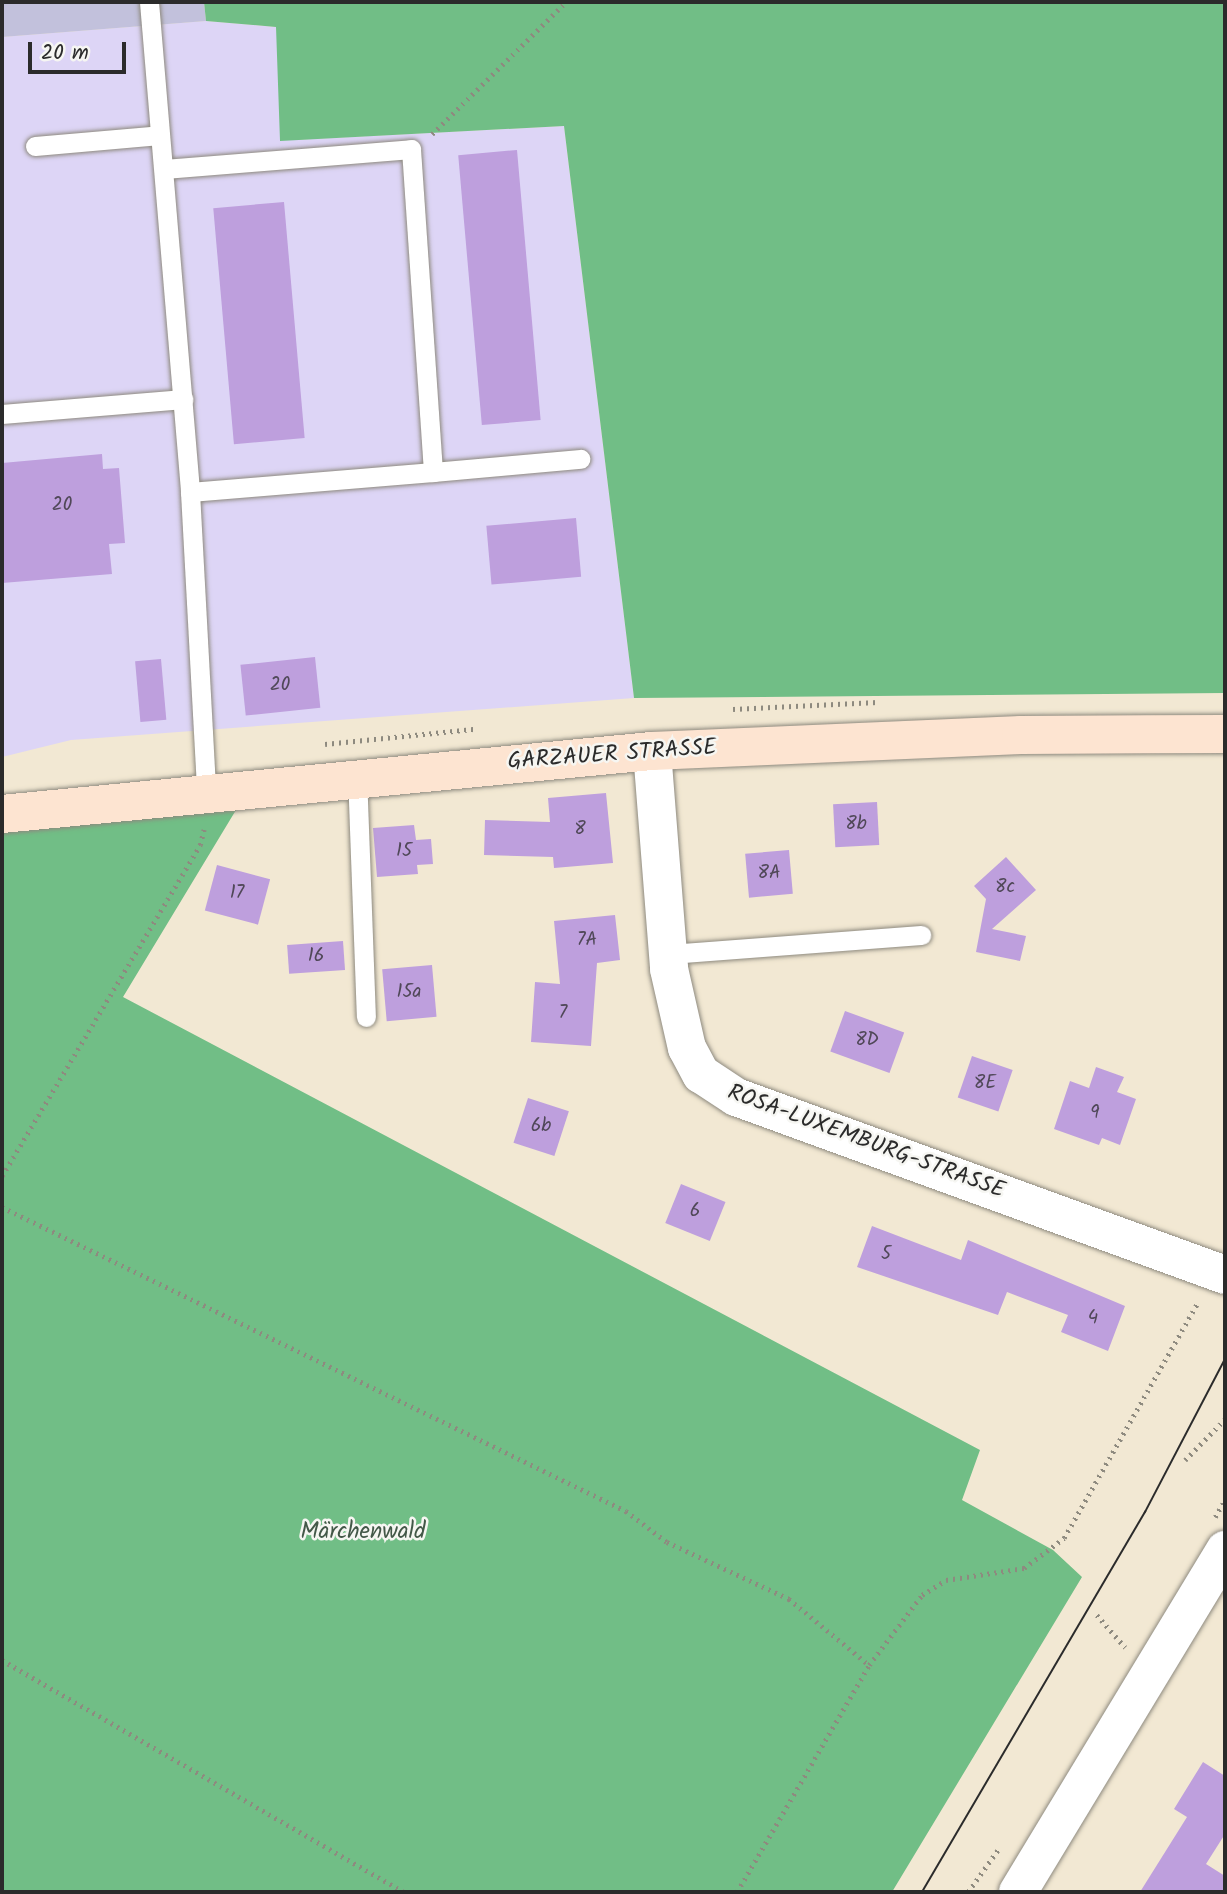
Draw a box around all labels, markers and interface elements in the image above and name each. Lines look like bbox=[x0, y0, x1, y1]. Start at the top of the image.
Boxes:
scale bar bbox=[32, 28, 130, 72]
text: 20 m bbox=[41, 37, 89, 70]
house number: 20 bbox=[52, 495, 72, 517]
house number: 20 bbox=[270, 675, 290, 697]
street label: GARZAUER STRASSE bbox=[507, 734, 717, 776]
house number: 8b bbox=[845, 814, 867, 836]
house number: 8 bbox=[574, 819, 586, 841]
house number: 15 bbox=[396, 841, 412, 863]
house number: 8A bbox=[758, 863, 780, 885]
house number: 8c bbox=[995, 877, 1015, 899]
house number: 17 bbox=[230, 883, 244, 905]
house number: 7A bbox=[577, 930, 597, 952]
house number: 16 bbox=[308, 946, 324, 968]
house number: 15a bbox=[396, 982, 422, 1004]
house number: 7 bbox=[559, 1003, 567, 1025]
house number: 8D bbox=[855, 1030, 879, 1052]
house number: 8E bbox=[974, 1073, 996, 1095]
street label: ROSA-LUXEMBURG-STRASSE bbox=[724, 1079, 1008, 1205]
house number: 9 bbox=[1090, 1103, 1100, 1125]
house number: 6b bbox=[531, 1116, 551, 1138]
house number: 6 bbox=[690, 1201, 700, 1223]
house number: 5 bbox=[881, 1244, 891, 1266]
house number: 4 bbox=[1088, 1308, 1098, 1330]
park label: Märchenwald bbox=[300, 1518, 426, 1546]

